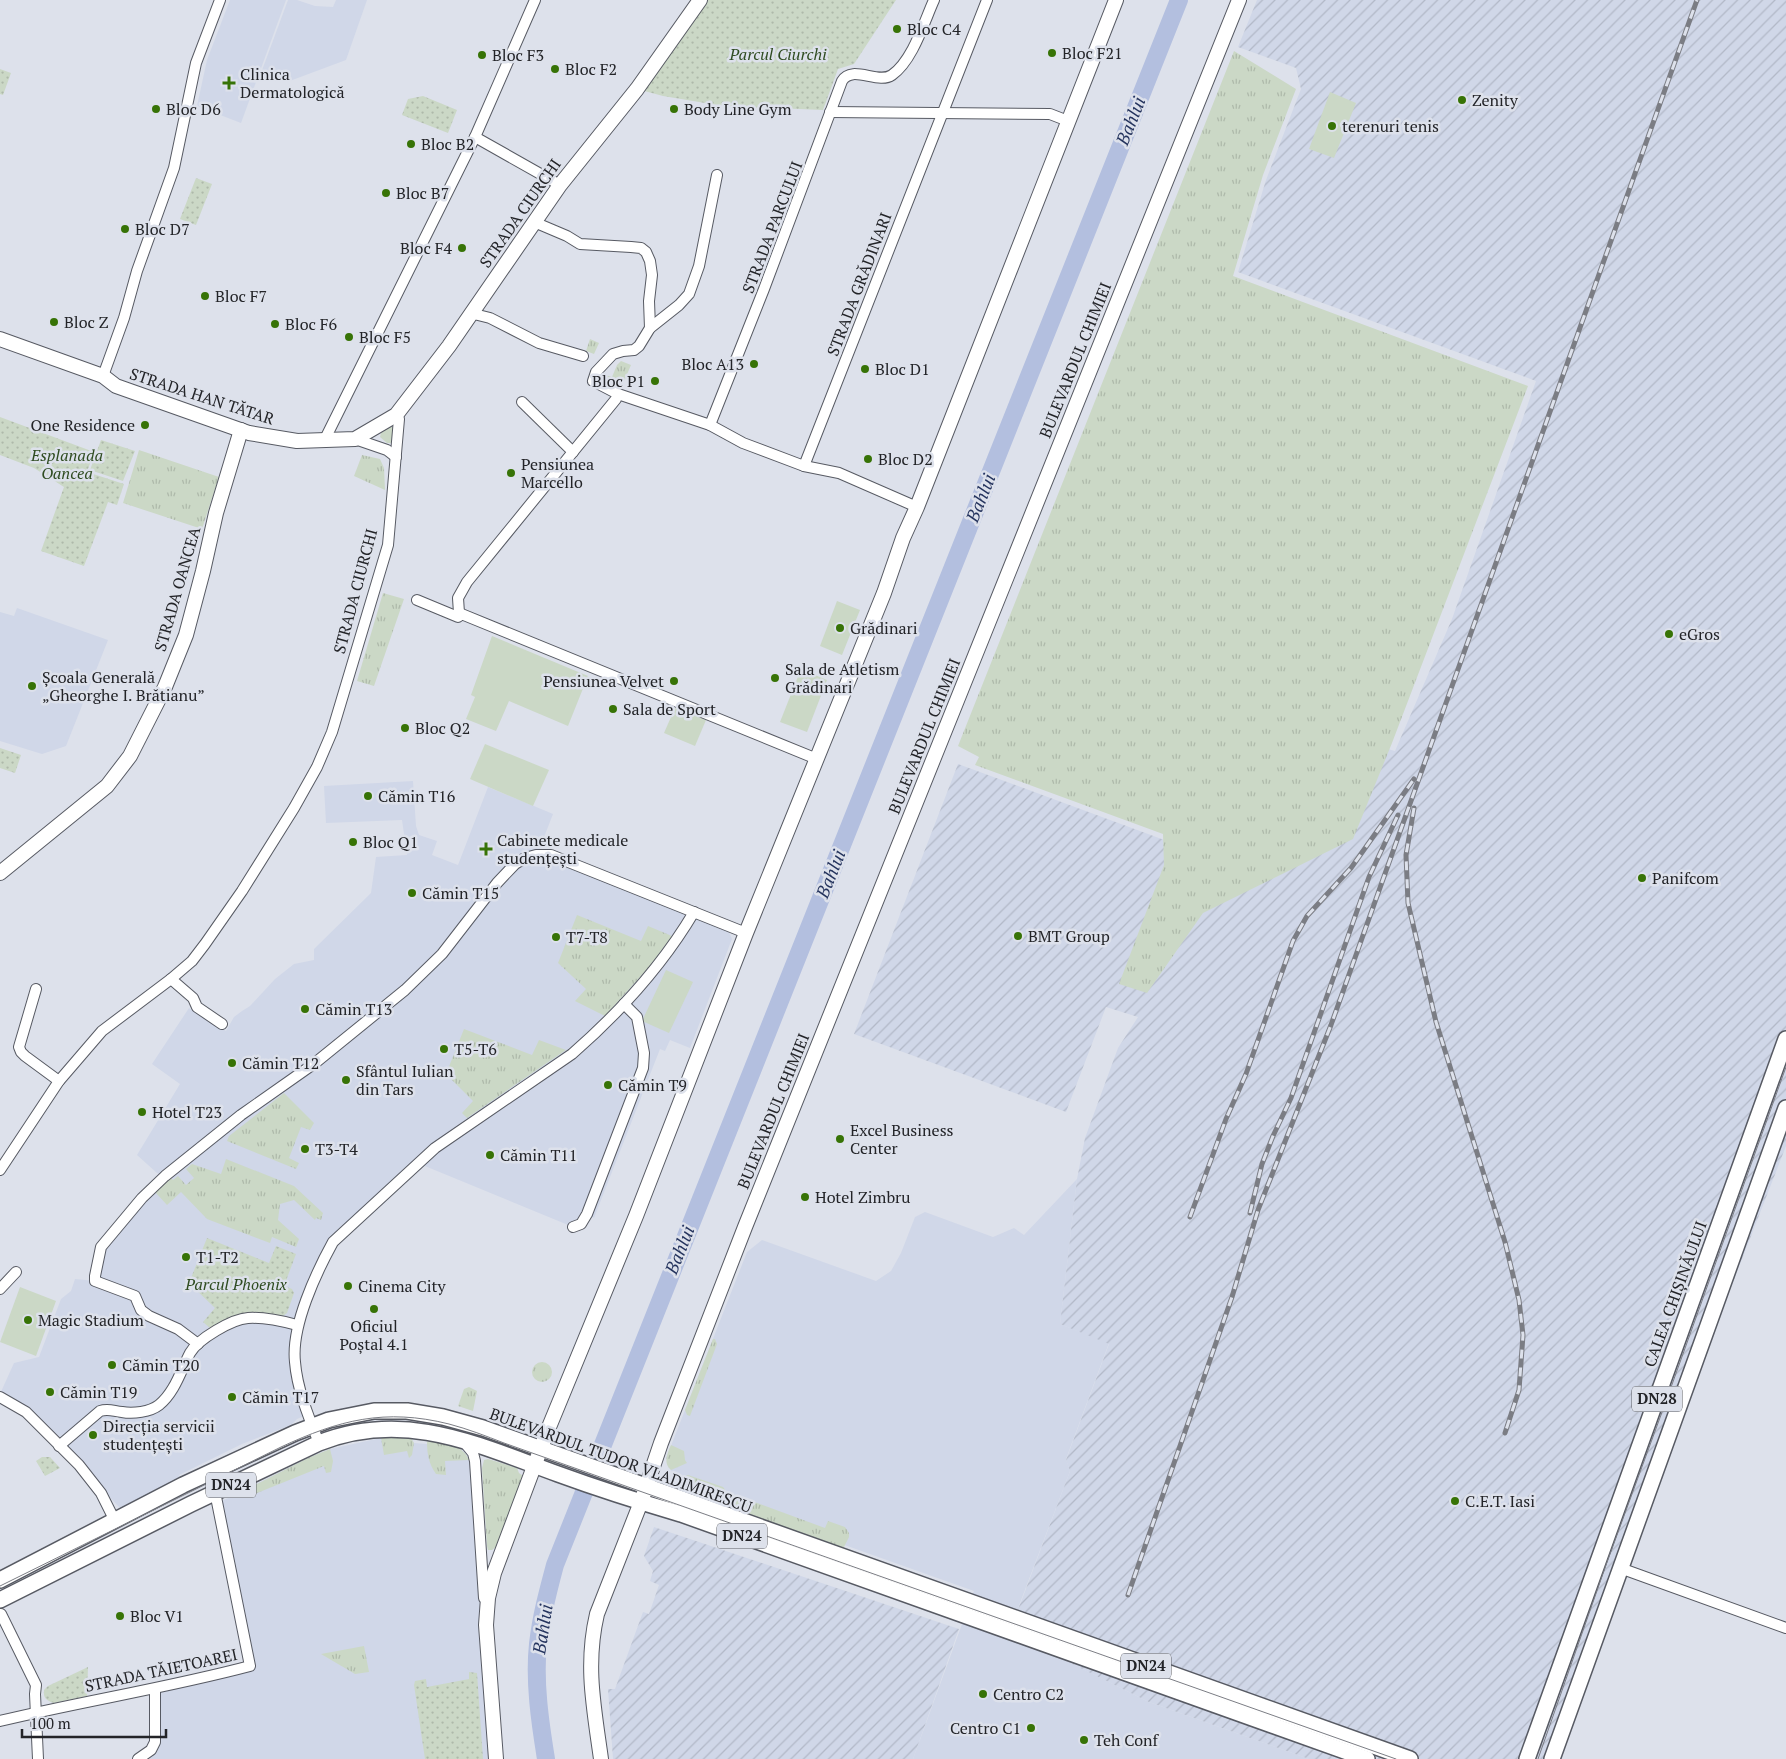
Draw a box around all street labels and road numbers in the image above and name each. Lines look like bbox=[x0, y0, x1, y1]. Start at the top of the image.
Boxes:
street label: STRADA CIURCHI bbox=[474, 154, 566, 272]
street label: STRADA PARCULUI bbox=[737, 158, 807, 296]
street label: STRADA GRĂDINARI bbox=[821, 209, 897, 359]
street label: BULEVARDUL CHIMIEI bbox=[1034, 279, 1116, 441]
street label: STRADA HAN TĂTAR bbox=[127, 362, 278, 430]
street label: STRADA OANCEA bbox=[149, 524, 205, 654]
street label: STRADA CIURCHI bbox=[328, 526, 382, 656]
street label: BULEVARDUL CHIMIEI bbox=[883, 655, 965, 817]
street label: BULEVARDUL CHIMIEI bbox=[732, 1030, 814, 1192]
street label: CALEA CHIȘINĂULUI bbox=[1638, 1218, 1712, 1370]
road number: DN28 bbox=[1632, 1386, 1682, 1412]
street label: BULEVARDUL TUDOR VLADIMIRESCU bbox=[487, 1402, 755, 1518]
road number: DN24 bbox=[206, 1472, 256, 1498]
road number: DN24 bbox=[717, 1524, 767, 1548]
street label: STRADA TĂIETOAREI bbox=[83, 1643, 239, 1697]
road number: DN24 bbox=[1121, 1654, 1171, 1678]

